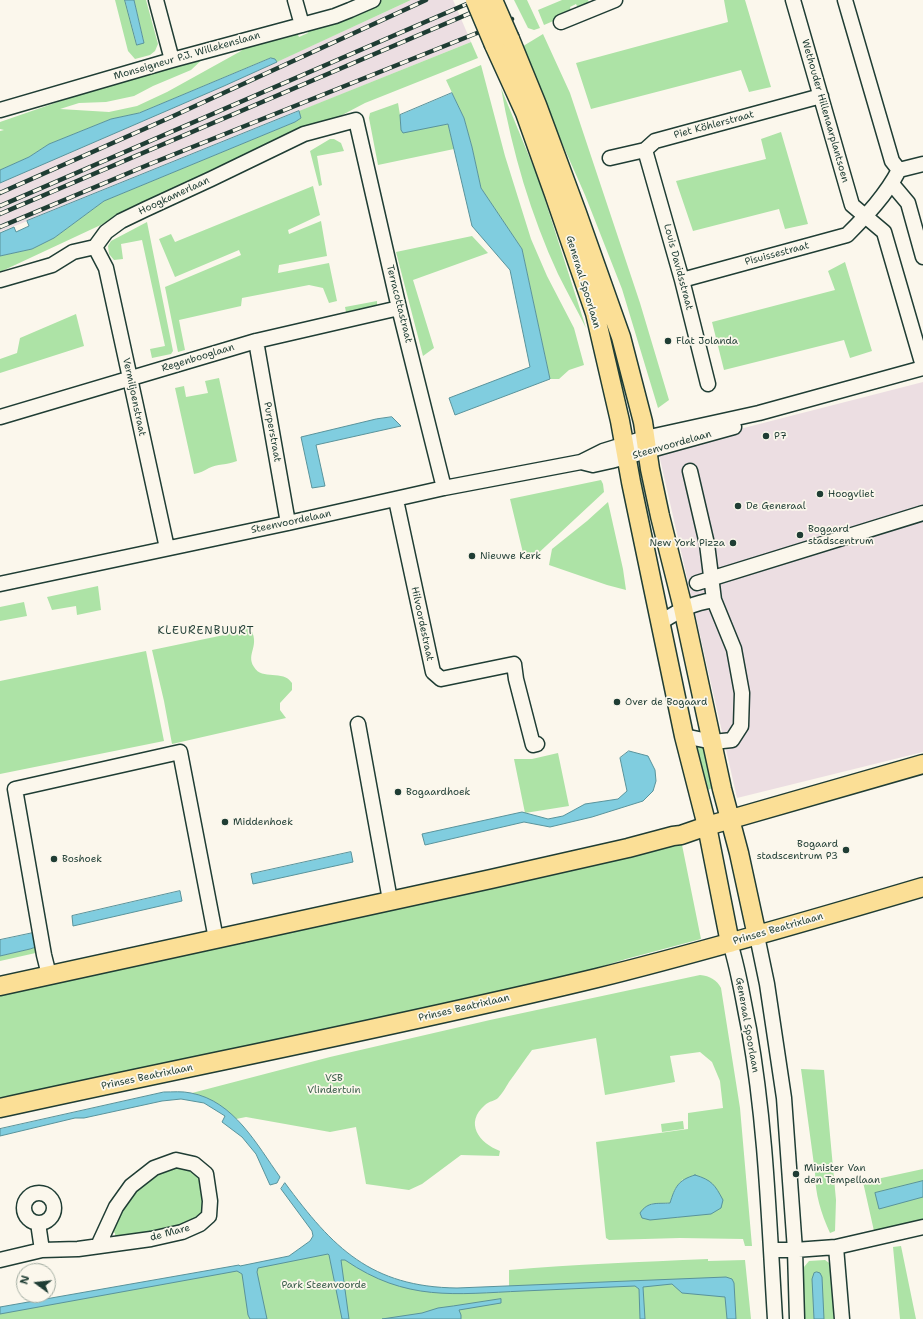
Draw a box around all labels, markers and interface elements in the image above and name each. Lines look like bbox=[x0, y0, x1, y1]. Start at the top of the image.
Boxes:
street label: Monseigneur P.J. Willekenslaan bbox=[112, 29, 262, 83]
street label: Wethouder Hillenaarplantsoen bbox=[799, 38, 851, 184]
street label: Piet Köhlerstraat bbox=[673, 109, 755, 141]
street label: Hoogkamerlaan bbox=[137, 174, 211, 218]
street label: Louis Davidsstraat bbox=[661, 222, 695, 312]
street label: Generaal Spoorlaan bbox=[563, 234, 603, 330]
street label: Pisuissestraat bbox=[743, 240, 811, 268]
street label: Terracottastraat bbox=[383, 264, 415, 344]
place label: Flat Jolanda bbox=[676, 335, 738, 347]
marker: Flat Jolanda bbox=[663, 336, 673, 346]
street label: Regenbooglaan bbox=[160, 341, 236, 375]
street label: Vermiljoenstraat bbox=[120, 357, 148, 437]
street label: Purperstraat bbox=[261, 401, 283, 463]
street label: Steenvoordelaan bbox=[631, 428, 713, 462]
place label: P7 bbox=[774, 430, 787, 442]
marker: P7 bbox=[761, 431, 771, 441]
place label: Hoogvliet bbox=[828, 488, 874, 500]
marker: Hoogvliet bbox=[815, 489, 825, 499]
place label: De Generaal bbox=[746, 500, 806, 512]
marker: De Generaal bbox=[733, 501, 743, 511]
street label: Steenvoordelaan bbox=[250, 508, 332, 536]
place label: Bogaard stadscentrum bbox=[808, 523, 874, 546]
marker: Bogaard stadscentrum bbox=[795, 530, 805, 540]
place label: New York Pizza bbox=[649, 537, 725, 549]
marker: New York Pizza bbox=[728, 538, 738, 548]
place label: Nieuwe Kerk bbox=[480, 550, 541, 562]
marker: Nieuwe Kerk bbox=[467, 551, 477, 561]
street label: Hilvoordestraat bbox=[408, 586, 436, 662]
district label: KLEURENBUURT bbox=[158, 624, 254, 638]
place label: Over de Bogaard bbox=[625, 696, 707, 708]
marker: Over de Bogaard bbox=[612, 697, 622, 707]
place label: Bogaardhoek bbox=[406, 786, 470, 798]
marker: Bogaardhoek bbox=[393, 787, 403, 797]
place label: Middenhoek bbox=[233, 816, 293, 828]
marker: Middenhoek bbox=[220, 817, 230, 827]
place label: Bogaard stadscentrum P3 bbox=[757, 838, 838, 862]
marker: Bogaard stadscentrum P3 bbox=[841, 845, 851, 855]
place label: Boshoek bbox=[62, 853, 102, 865]
marker: Boshoek bbox=[49, 854, 59, 864]
street label: Prinses Beatrixlaan bbox=[732, 910, 824, 948]
street label: Generaal Spoorlaan bbox=[733, 976, 761, 1074]
street label: Prinses Beatrixlaan bbox=[417, 992, 511, 1024]
street label: Prinses Beatrixlaan bbox=[100, 1061, 194, 1093]
park label: VSB Vlindertuin bbox=[307, 1072, 361, 1096]
place label: Minister Van den Tempellaan bbox=[804, 1162, 880, 1186]
marker: Minister Van den Tempellaan bbox=[791, 1169, 801, 1179]
street label: de Mare bbox=[149, 1222, 191, 1244]
north arrow bbox=[16, 1263, 56, 1303]
text: N bbox=[17, 1274, 33, 1286]
park label: Park Steenvoorde bbox=[281, 1279, 367, 1291]

